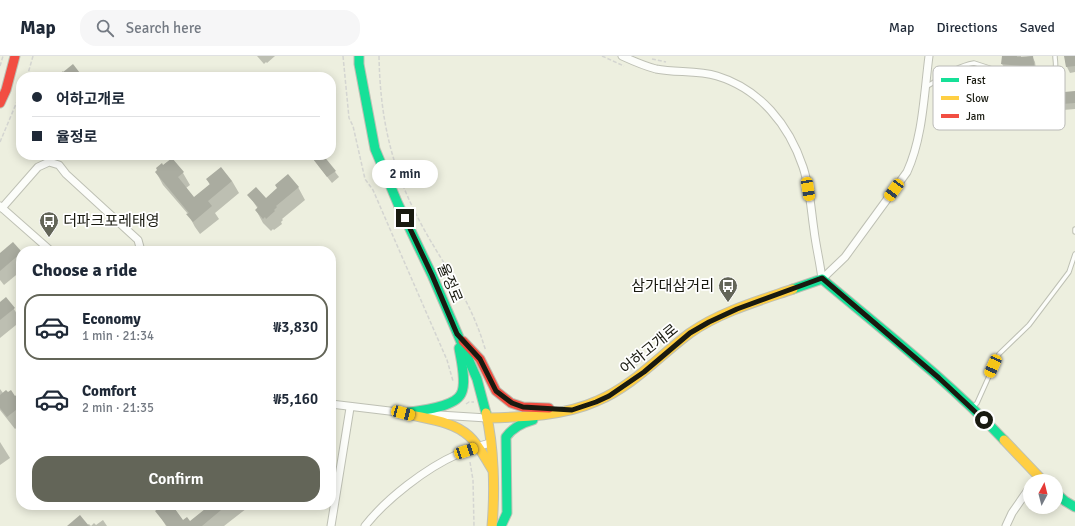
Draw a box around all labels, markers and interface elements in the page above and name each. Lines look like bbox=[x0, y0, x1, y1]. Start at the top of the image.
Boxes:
search box bbox=[80, 10, 360, 46]
text: Map bbox=[20, 16, 56, 40]
icon: search bbox=[94, 17, 116, 39]
text: Search here bbox=[126, 19, 201, 37]
text: Map bbox=[889, 19, 915, 36]
text: Directions bbox=[937, 19, 998, 36]
text: Saved bbox=[1020, 19, 1055, 36]
legend bbox=[933, 66, 1065, 130]
text: Fast bbox=[966, 74, 986, 87]
text: 어하고개로 bbox=[56, 90, 125, 108]
text: Slow bbox=[966, 92, 989, 105]
text: Jam bbox=[966, 110, 985, 123]
text: 율정로 bbox=[56, 128, 97, 146]
callout: 2 min bbox=[372, 160, 438, 188]
text: 2 min bbox=[389, 166, 421, 182]
car bbox=[800, 176, 816, 202]
car bbox=[882, 177, 906, 203]
route end bbox=[396, 209, 414, 227]
bus stop icon: 더파크포레태영 bbox=[38, 210, 60, 238]
place label: 더파크포레태영 bbox=[63, 212, 160, 230]
text: Choose a ride bbox=[32, 259, 137, 281]
street label: 율정로 bbox=[434, 260, 466, 306]
bus stop icon: 삼가대삼거리 bbox=[717, 275, 739, 303]
place label: 삼가대삼거리 bbox=[631, 277, 714, 295]
icon: car bbox=[34, 309, 70, 345]
text: Economy bbox=[82, 310, 141, 328]
text: ₩3,830 bbox=[273, 318, 318, 336]
street label: 어하고개로 bbox=[617, 320, 681, 378]
text: 1 min · 21:34 bbox=[82, 328, 154, 344]
car bbox=[983, 353, 1003, 379]
icon: car bbox=[34, 381, 70, 417]
text: Comfort bbox=[82, 382, 136, 400]
text: ₩5,160 bbox=[273, 390, 318, 408]
text: 2 min · 21:35 bbox=[82, 400, 154, 416]
car bbox=[390, 404, 416, 422]
route start bbox=[975, 411, 993, 429]
car bbox=[453, 442, 479, 460]
button: Confirm bbox=[32, 456, 320, 502]
north arrow bbox=[1023, 474, 1063, 514]
map controls bbox=[1023, 474, 1063, 514]

